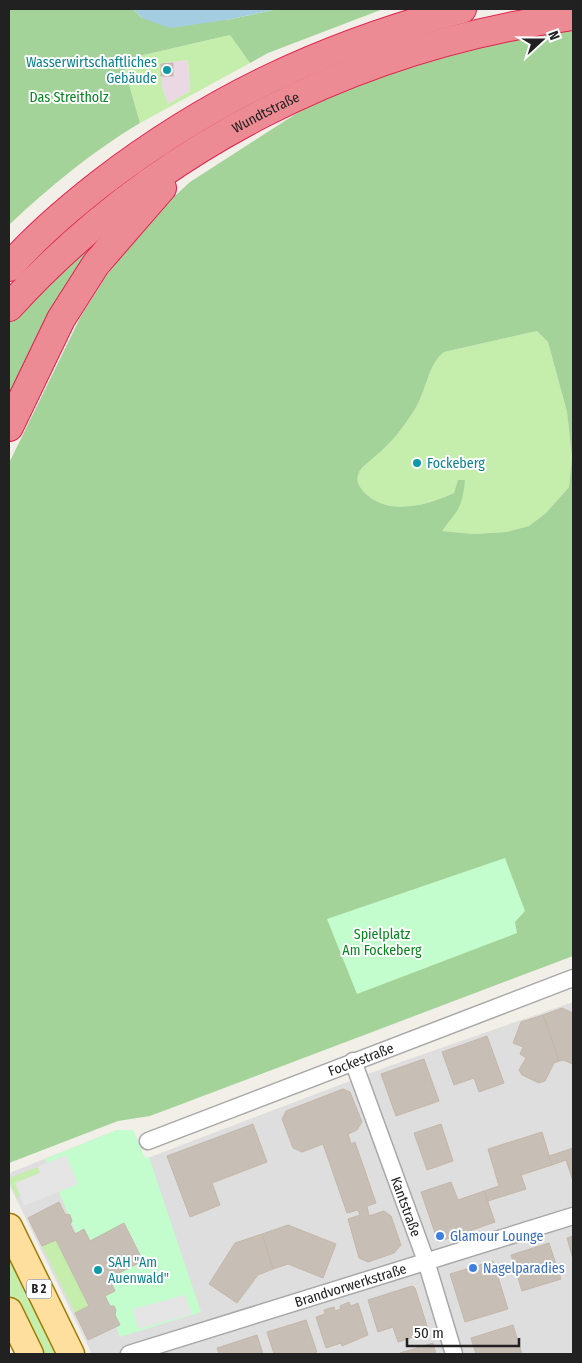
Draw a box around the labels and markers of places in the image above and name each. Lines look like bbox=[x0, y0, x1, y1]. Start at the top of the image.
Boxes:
place label: Wasserwirtschaftliches Gebäude bbox=[26, 54, 157, 87]
marker: Wasserwirtschaftliches Gebäude bbox=[161, 64, 173, 76]
place label: Fockeberg bbox=[427, 455, 485, 472]
marker: Fockeberg bbox=[411, 457, 423, 469]
place label: Glamour Lounge bbox=[450, 1228, 543, 1245]
marker: Glamour Lounge bbox=[434, 1230, 446, 1242]
place label: SAH "Am Auenwald" bbox=[108, 1254, 169, 1287]
place label: Nagelparadies bbox=[483, 1260, 565, 1277]
marker: Nagelparadies bbox=[467, 1262, 479, 1274]
marker: SAH "Am Auenwald" bbox=[92, 1264, 104, 1276]

